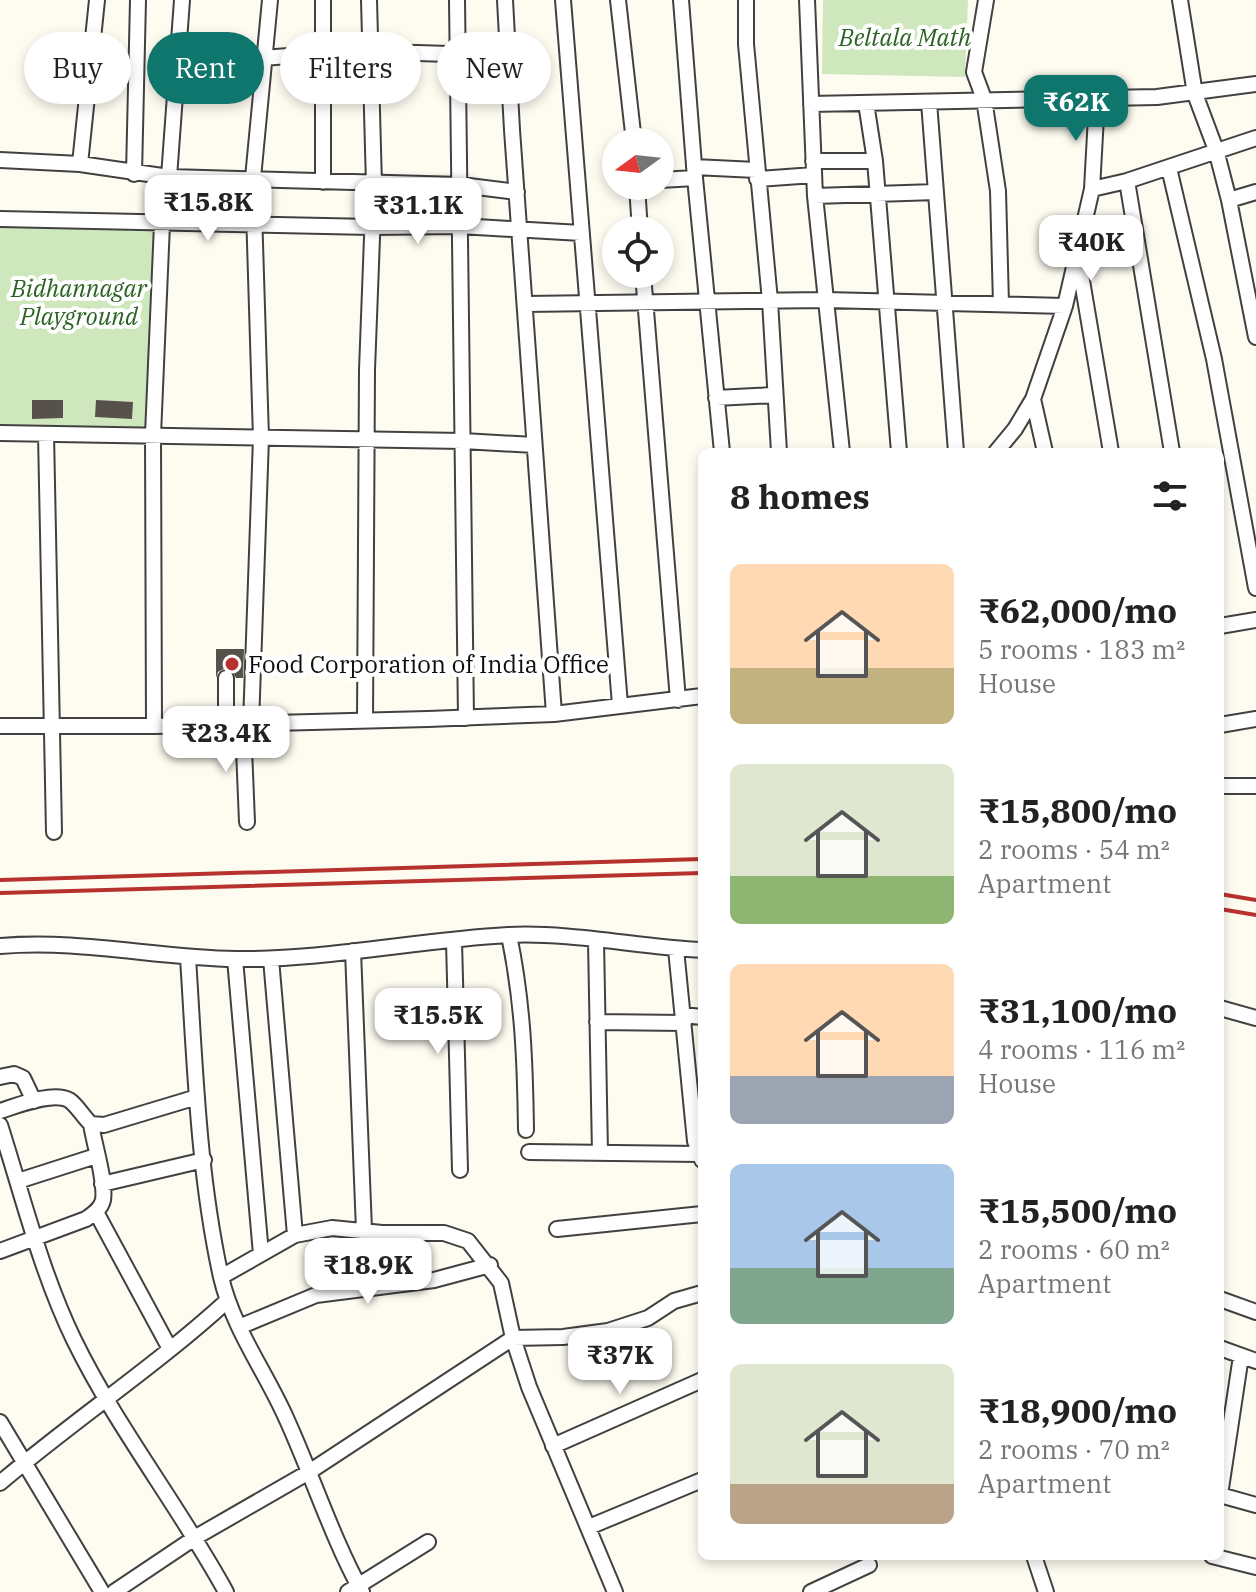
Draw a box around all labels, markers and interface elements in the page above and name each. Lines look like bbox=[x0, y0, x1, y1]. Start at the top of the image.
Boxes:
park label: Beltala Math bbox=[838, 21, 971, 53]
chip: Buy bbox=[24, 32, 131, 104]
chip: Rent bbox=[147, 32, 264, 104]
chip: Filters bbox=[280, 32, 421, 104]
chip: New bbox=[437, 32, 551, 104]
pin: ₹62K bbox=[1029, 75, 1123, 143]
text: ₹62K bbox=[1042, 84, 1110, 118]
north arrow bbox=[602, 128, 674, 200]
map controls bbox=[602, 128, 674, 288]
pin: ₹15.8K bbox=[143, 175, 273, 243]
pin: ₹31.1K bbox=[353, 178, 483, 246]
text: ₹15.8K bbox=[163, 184, 253, 218]
text: ₹31.1K bbox=[373, 187, 463, 221]
pin: ₹40K bbox=[1044, 215, 1138, 283]
button: locate bbox=[602, 216, 674, 288]
text: ₹40K bbox=[1057, 224, 1125, 258]
park label: Bidhannagar Playground bbox=[10, 272, 149, 332]
text: 8 homes bbox=[730, 474, 870, 518]
icon: filters bbox=[1148, 474, 1192, 518]
text: ₹62,000/mo bbox=[978, 588, 1177, 632]
icon: home bbox=[794, 596, 890, 692]
text: 5 rooms · 183 m² bbox=[978, 632, 1185, 666]
place label: Food Corporation of India Office bbox=[248, 648, 609, 680]
marker: Food Corporation of India Office bbox=[223, 655, 241, 673]
text: House bbox=[978, 666, 1056, 700]
pin: ₹23.4K bbox=[161, 706, 291, 774]
text: ₹23.4K bbox=[181, 715, 271, 749]
text: ₹15,800/mo bbox=[978, 788, 1177, 832]
icon: home bbox=[794, 796, 890, 892]
text: 2 rooms · 54 m² bbox=[978, 832, 1170, 866]
text: Apartment bbox=[978, 866, 1111, 900]
pin: ₹15.5K bbox=[373, 988, 503, 1056]
text: ₹31,100/mo bbox=[978, 988, 1177, 1032]
icon: home bbox=[794, 996, 890, 1092]
text: ₹15.5K bbox=[393, 997, 483, 1031]
text: 4 rooms · 116 m² bbox=[978, 1032, 1185, 1066]
text: House bbox=[978, 1066, 1056, 1100]
text: ₹15,500/mo bbox=[978, 1188, 1177, 1232]
icon: home bbox=[794, 1196, 890, 1292]
text: 2 rooms · 60 m² bbox=[978, 1232, 1170, 1266]
pin: ₹18.9K bbox=[303, 1238, 433, 1306]
text: ₹18.9K bbox=[323, 1247, 413, 1281]
text: Apartment bbox=[978, 1266, 1111, 1300]
pin: ₹37K bbox=[573, 1328, 667, 1396]
text: ₹37K bbox=[586, 1337, 654, 1371]
text: ₹18,900/mo bbox=[978, 1388, 1177, 1432]
icon: home bbox=[794, 1396, 890, 1492]
text: 2 rooms · 70 m² bbox=[978, 1432, 1170, 1466]
text: Apartment bbox=[978, 1466, 1111, 1500]

